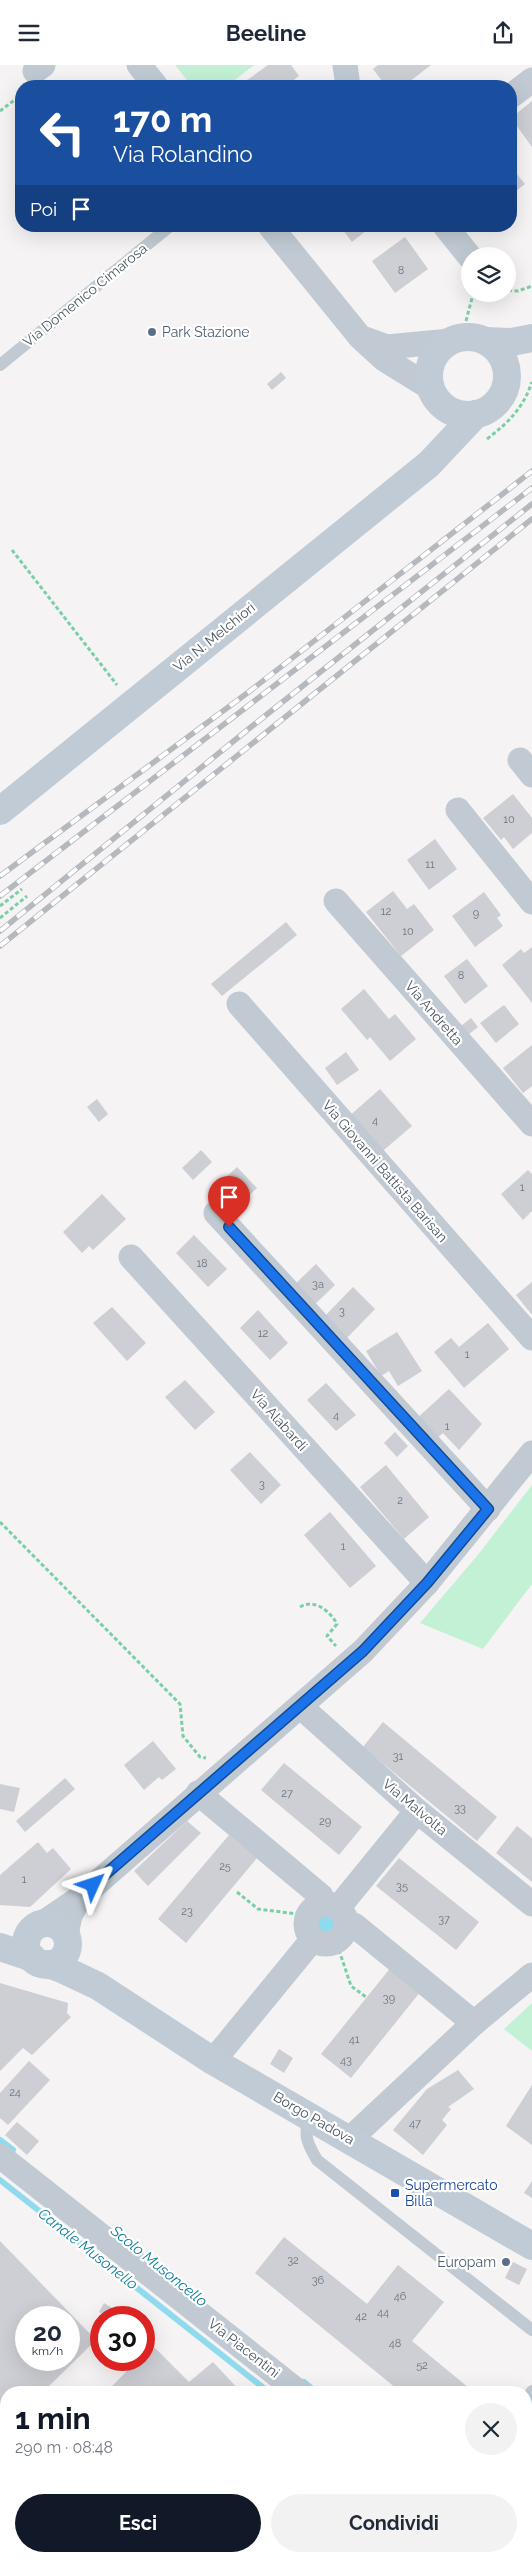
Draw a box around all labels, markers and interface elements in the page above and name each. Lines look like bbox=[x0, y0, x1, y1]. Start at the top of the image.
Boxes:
icon: menu bbox=[15, 19, 43, 47]
icon: share bbox=[489, 19, 517, 47]
text: Beeline bbox=[226, 20, 306, 46]
text: 170 m bbox=[113, 99, 212, 140]
icon: left bbox=[30, 100, 95, 165]
text: Via Rolandino bbox=[113, 141, 253, 167]
icon: arrive bbox=[67, 195, 95, 223]
text: Poi bbox=[30, 198, 57, 220]
street label: Via Domenico Cimarosa bbox=[20, 240, 150, 350]
map controls bbox=[461, 247, 516, 302]
button: layers bbox=[461, 247, 516, 302]
house number: 8 bbox=[398, 264, 404, 277]
place label: Park Stazione bbox=[162, 324, 250, 340]
marker: Park Stazione bbox=[146, 326, 158, 338]
street label: Via N. Melchiori bbox=[170, 599, 258, 675]
house number: 10 bbox=[503, 813, 515, 826]
house number: 11 bbox=[425, 858, 435, 871]
house number: 12 bbox=[381, 905, 391, 918]
house number: 9 bbox=[473, 907, 479, 920]
house number: 10 bbox=[402, 925, 414, 938]
house number: 8 bbox=[458, 969, 464, 982]
street label: Via Andretta bbox=[402, 978, 466, 1048]
street label: Via Giovanni Battista Barisan bbox=[319, 1097, 451, 1245]
house number: 4 bbox=[372, 1114, 378, 1127]
pin bbox=[208, 1176, 250, 1227]
house number: 1 bbox=[520, 1181, 525, 1194]
icon: arrive bbox=[215, 1183, 243, 1211]
house number: 18 bbox=[196, 1257, 208, 1270]
house number: 3a bbox=[312, 1278, 324, 1291]
house number: 3 bbox=[339, 1305, 345, 1318]
house number: 12 bbox=[258, 1327, 268, 1340]
house number: 1 bbox=[465, 1348, 470, 1361]
street label: Via Alabardi bbox=[247, 1386, 311, 1454]
house number: 4 bbox=[333, 1409, 339, 1422]
house number: 1 bbox=[445, 1420, 450, 1433]
house number: 3 bbox=[259, 1478, 265, 1491]
house number: 2 bbox=[397, 1494, 403, 1507]
house number: 1 bbox=[341, 1540, 346, 1553]
house number: 31 bbox=[393, 1750, 404, 1763]
street label: Via Malvolta bbox=[380, 1776, 450, 1838]
house number: 27 bbox=[281, 1787, 293, 1800]
house number: 33 bbox=[454, 1802, 466, 1815]
house number: 29 bbox=[319, 1815, 331, 1828]
position arrow bbox=[66, 1858, 118, 1910]
house number: 25 bbox=[219, 1860, 231, 1873]
house number: 1 bbox=[22, 1873, 27, 1886]
house number: 35 bbox=[396, 1880, 408, 1893]
house number: 23 bbox=[181, 1905, 193, 1918]
house number: 37 bbox=[438, 1913, 450, 1926]
house number: 39 bbox=[383, 1992, 395, 2005]
house number: 41 bbox=[349, 2033, 360, 2046]
house number: 43 bbox=[340, 2054, 352, 2067]
house number: 24 bbox=[9, 2086, 21, 2099]
street label: Borgo Padova bbox=[271, 2088, 357, 2148]
house number: 47 bbox=[409, 2117, 421, 2130]
place label: Supermercato Billa bbox=[405, 2177, 498, 2209]
marker: Supermercato Billa bbox=[389, 2187, 401, 2199]
water label: Canale Musonello bbox=[35, 2205, 141, 2293]
water label: Scolo Musoncello bbox=[106, 2221, 211, 2310]
house number: 32 bbox=[287, 2254, 299, 2267]
place label: Europam bbox=[437, 2254, 496, 2270]
marker: Europam bbox=[500, 2256, 512, 2268]
house number: 36 bbox=[312, 2274, 325, 2287]
house number: 46 bbox=[394, 2290, 407, 2303]
speed limit sign: 30 bbox=[90, 2306, 155, 2371]
house number: 44 bbox=[377, 2306, 389, 2319]
house number: 42 bbox=[355, 2310, 367, 2323]
street label: Via Piacentini bbox=[205, 2315, 283, 2381]
text: 20 bbox=[33, 2317, 62, 2347]
house number: 48 bbox=[389, 2337, 401, 2350]
text: km/h bbox=[32, 2344, 63, 2358]
house number: 52 bbox=[416, 2359, 428, 2372]
text: 1 min bbox=[15, 2401, 91, 2436]
button: close bbox=[465, 2403, 517, 2455]
text: 290 m · 08:48 bbox=[15, 2438, 113, 2457]
button: Esci bbox=[15, 2494, 261, 2552]
button: Condividi bbox=[271, 2494, 517, 2552]

